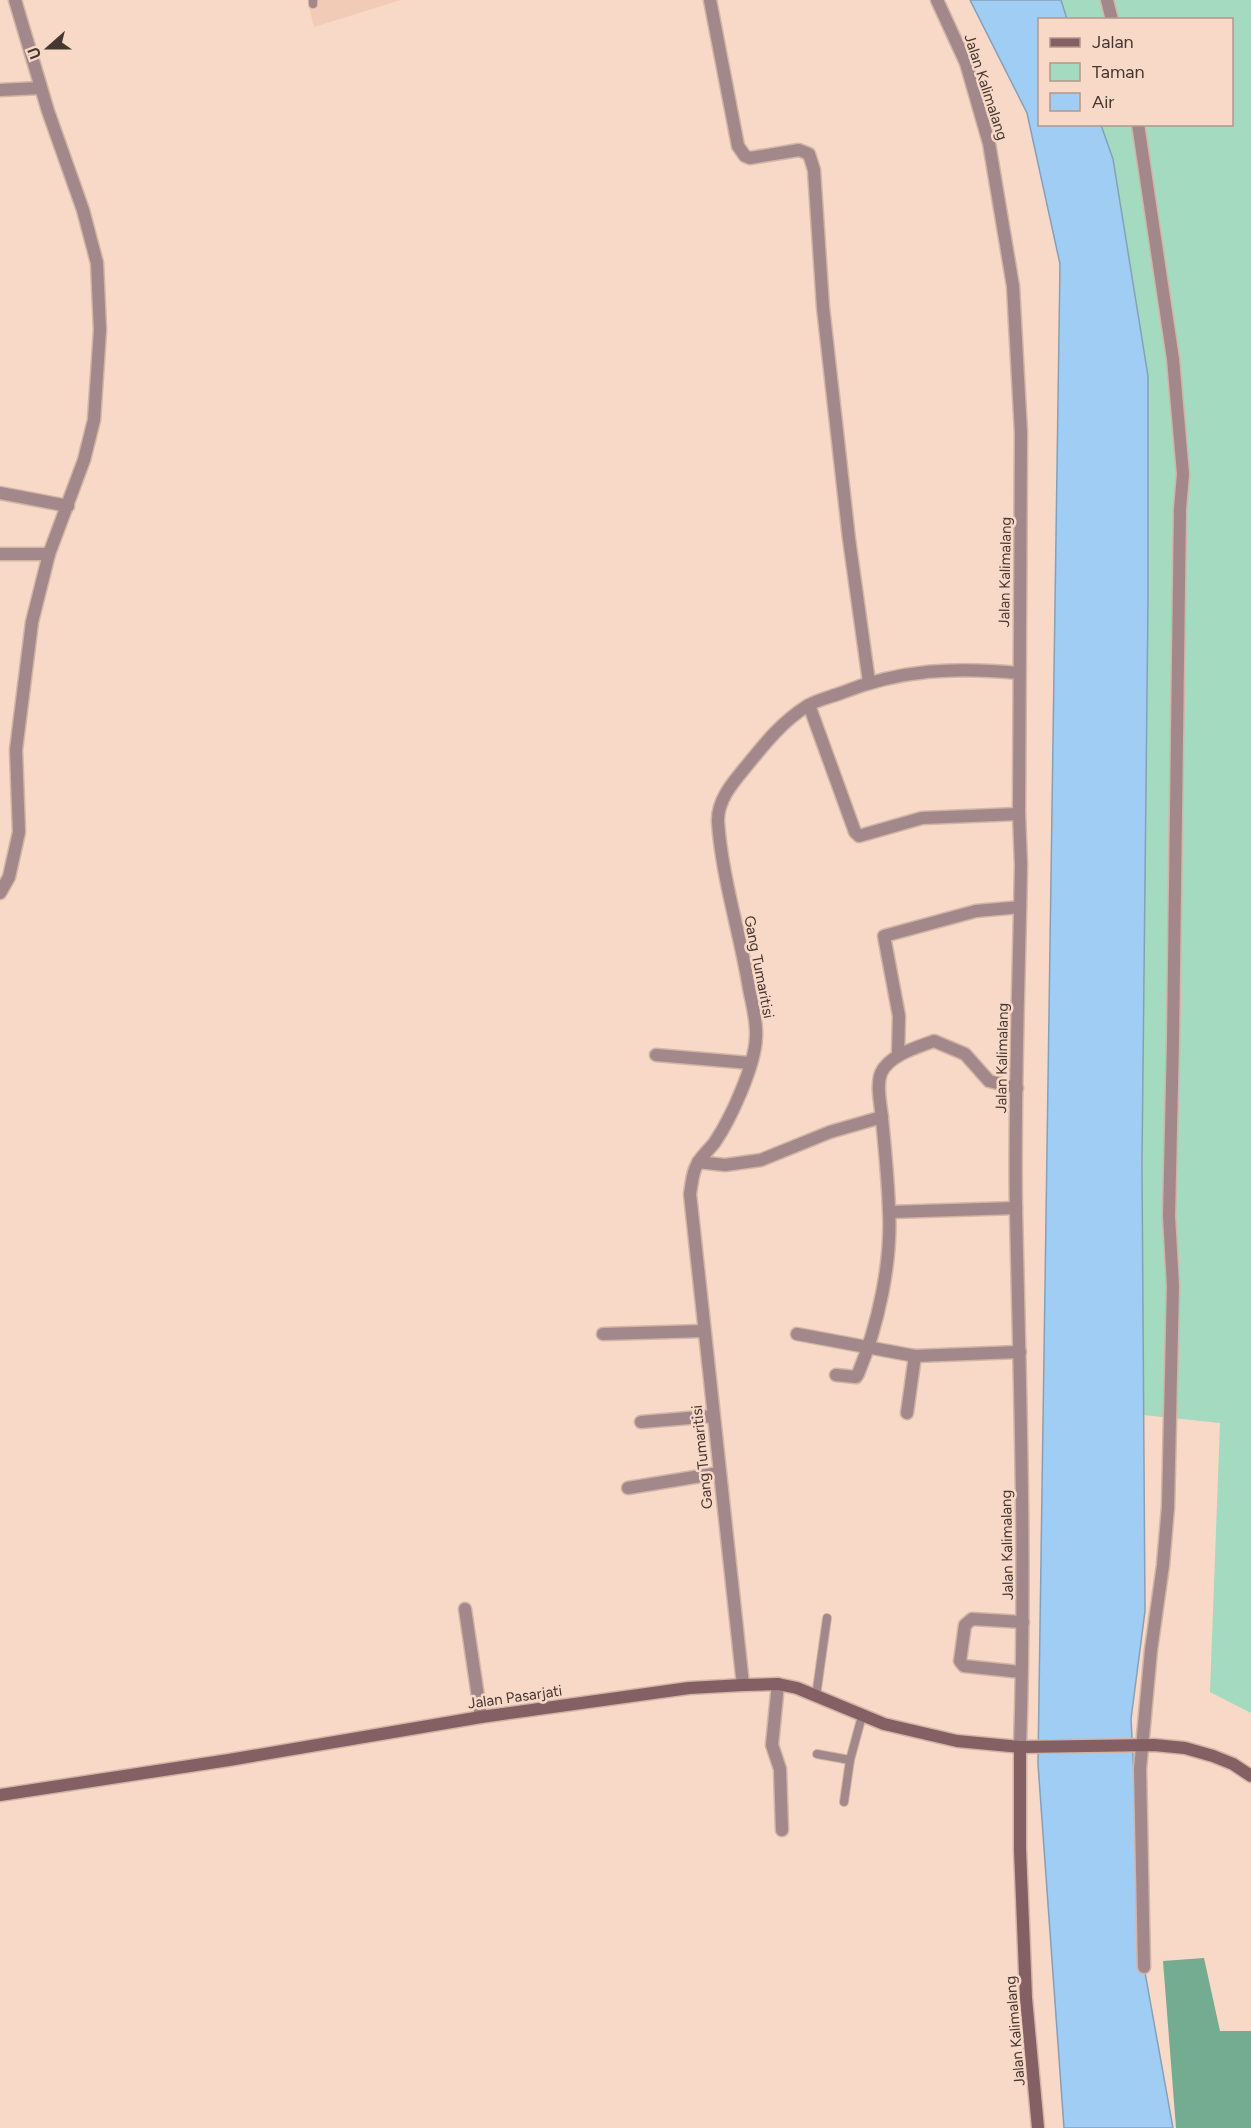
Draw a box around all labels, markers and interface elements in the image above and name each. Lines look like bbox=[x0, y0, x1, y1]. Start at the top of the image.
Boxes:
north arrow bbox=[18, 18, 78, 78]
legend bbox=[1038, 18, 1233, 126]
text: Jalan bbox=[1092, 31, 1134, 53]
street label: Jalan Kalimalang bbox=[960, 32, 1012, 142]
text: U bbox=[24, 45, 45, 62]
text: Taman bbox=[1092, 61, 1145, 83]
text: Air bbox=[1092, 91, 1114, 113]
street label: Jalan Kalimalang bbox=[995, 517, 1015, 627]
street label: Gang Tumaritisi bbox=[740, 914, 778, 1020]
street label: Jalan Kalimalang bbox=[992, 1003, 1012, 1113]
street label: Gang Tumaritisi bbox=[688, 1404, 716, 1510]
street label: Jalan Kalimalang bbox=[997, 1490, 1017, 1600]
street label: Jalan Pasarjati bbox=[467, 1681, 563, 1713]
street label: Jalan Kalimalang bbox=[1001, 1975, 1029, 2087]

